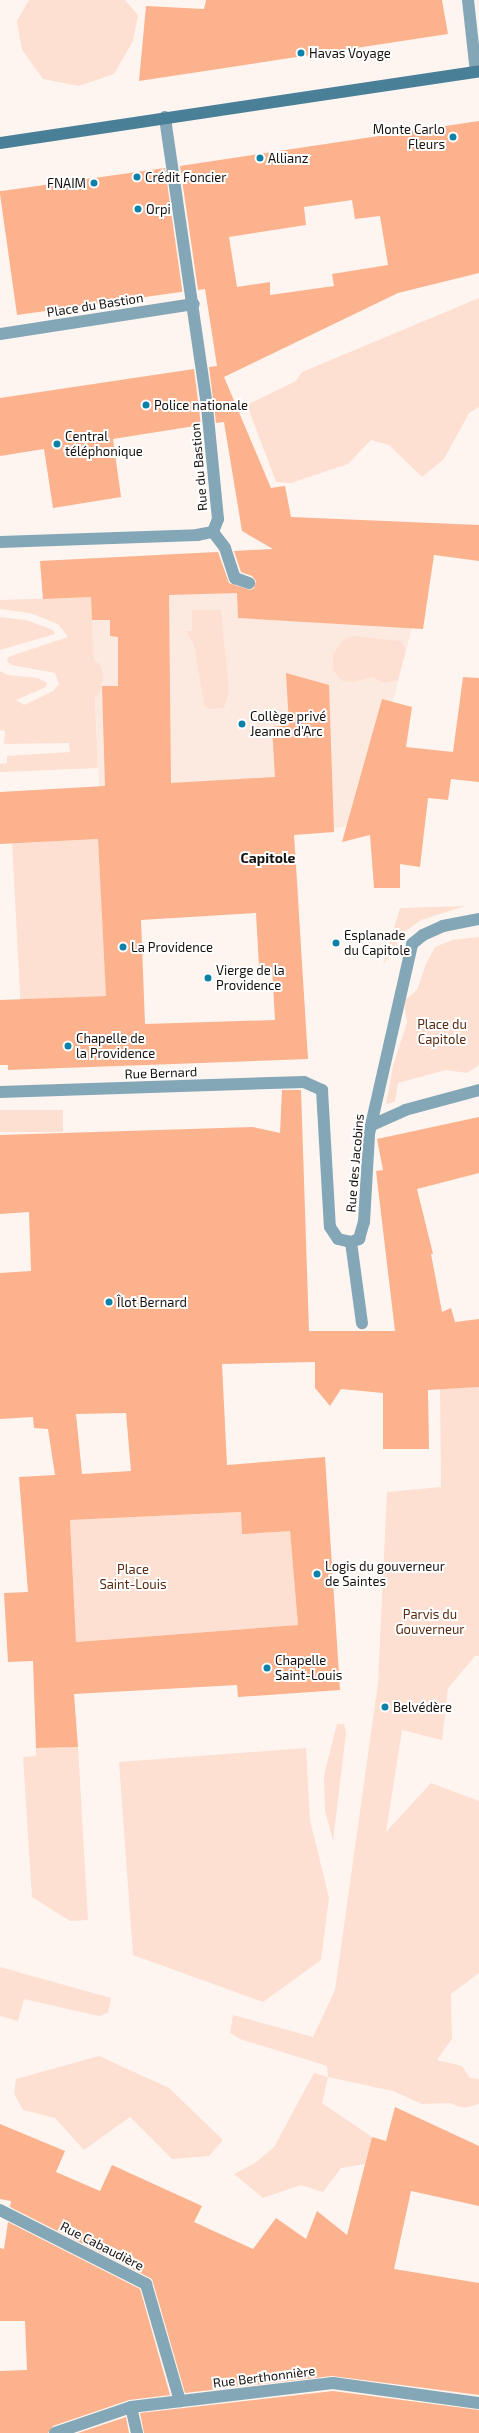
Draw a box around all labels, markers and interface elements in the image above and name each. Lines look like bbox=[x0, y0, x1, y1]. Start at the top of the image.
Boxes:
place label: Havas Voyage bbox=[309, 45, 391, 61]
marker: Havas Voyage bbox=[296, 48, 306, 58]
place label: Monte Carlo Fleurs bbox=[373, 122, 445, 153]
marker: Monte Carlo Fleurs bbox=[448, 132, 458, 142]
place label: Allianz bbox=[268, 150, 308, 166]
marker: Allianz bbox=[255, 153, 265, 163]
place label: Crédit Foncier bbox=[145, 169, 226, 185]
marker: Crédit Foncier bbox=[132, 172, 142, 182]
place label: FNAIM bbox=[47, 175, 86, 191]
marker: FNAIM bbox=[89, 178, 99, 188]
place label: Orpi bbox=[146, 201, 171, 217]
marker: Orpi bbox=[133, 204, 143, 214]
street label: Place du Bastion bbox=[46, 290, 144, 320]
place label: Police nationale bbox=[154, 397, 248, 413]
marker: Police nationale bbox=[141, 400, 151, 410]
street label: Rue du Bastion bbox=[187, 422, 211, 512]
place label: Central téléphonique bbox=[65, 429, 143, 460]
marker: Central téléphonique bbox=[52, 439, 62, 449]
place label: Collège privé Jeanne d'Arc bbox=[250, 709, 326, 740]
marker: Collège privé Jeanne d'Arc bbox=[237, 719, 247, 729]
district label: Capitole bbox=[241, 850, 295, 866]
place label: Esplanade du Capitole bbox=[344, 928, 410, 959]
marker: Esplanade du Capitole bbox=[331, 938, 341, 948]
place label: La Providence bbox=[131, 939, 213, 955]
marker: La Providence bbox=[118, 942, 128, 952]
place label: Vierge de la Providence bbox=[216, 963, 285, 994]
marker: Vierge de la Providence bbox=[203, 973, 213, 983]
park label: Place du Capitole bbox=[417, 1017, 467, 1048]
place label: Chapelle de la Providence bbox=[76, 1031, 155, 1062]
marker: Chapelle de la Providence bbox=[63, 1041, 73, 1051]
street label: Rue Bernard bbox=[124, 1064, 198, 1082]
street label: Rue des Jacobins bbox=[343, 1113, 367, 1213]
place label: Îlot Bernard bbox=[117, 1294, 187, 1310]
marker: Îlot Bernard bbox=[104, 1297, 114, 1307]
place label: Logis du gouverneur de Saintes bbox=[325, 1559, 445, 1590]
park label: Place Saint-Louis bbox=[99, 1562, 167, 1593]
marker: Logis du gouverneur de Saintes bbox=[312, 1569, 322, 1579]
park label: Parvis du Gouverneur bbox=[395, 1607, 465, 1638]
place label: Chapelle Saint-Louis bbox=[275, 1653, 342, 1684]
marker: Chapelle Saint-Louis bbox=[262, 1663, 272, 1673]
place label: Belvédère bbox=[393, 1699, 452, 1715]
marker: Belvédère bbox=[380, 1702, 390, 1712]
street label: Rue Cabaudière bbox=[58, 2218, 146, 2274]
street label: Rue Berthonnière bbox=[212, 2363, 316, 2391]

